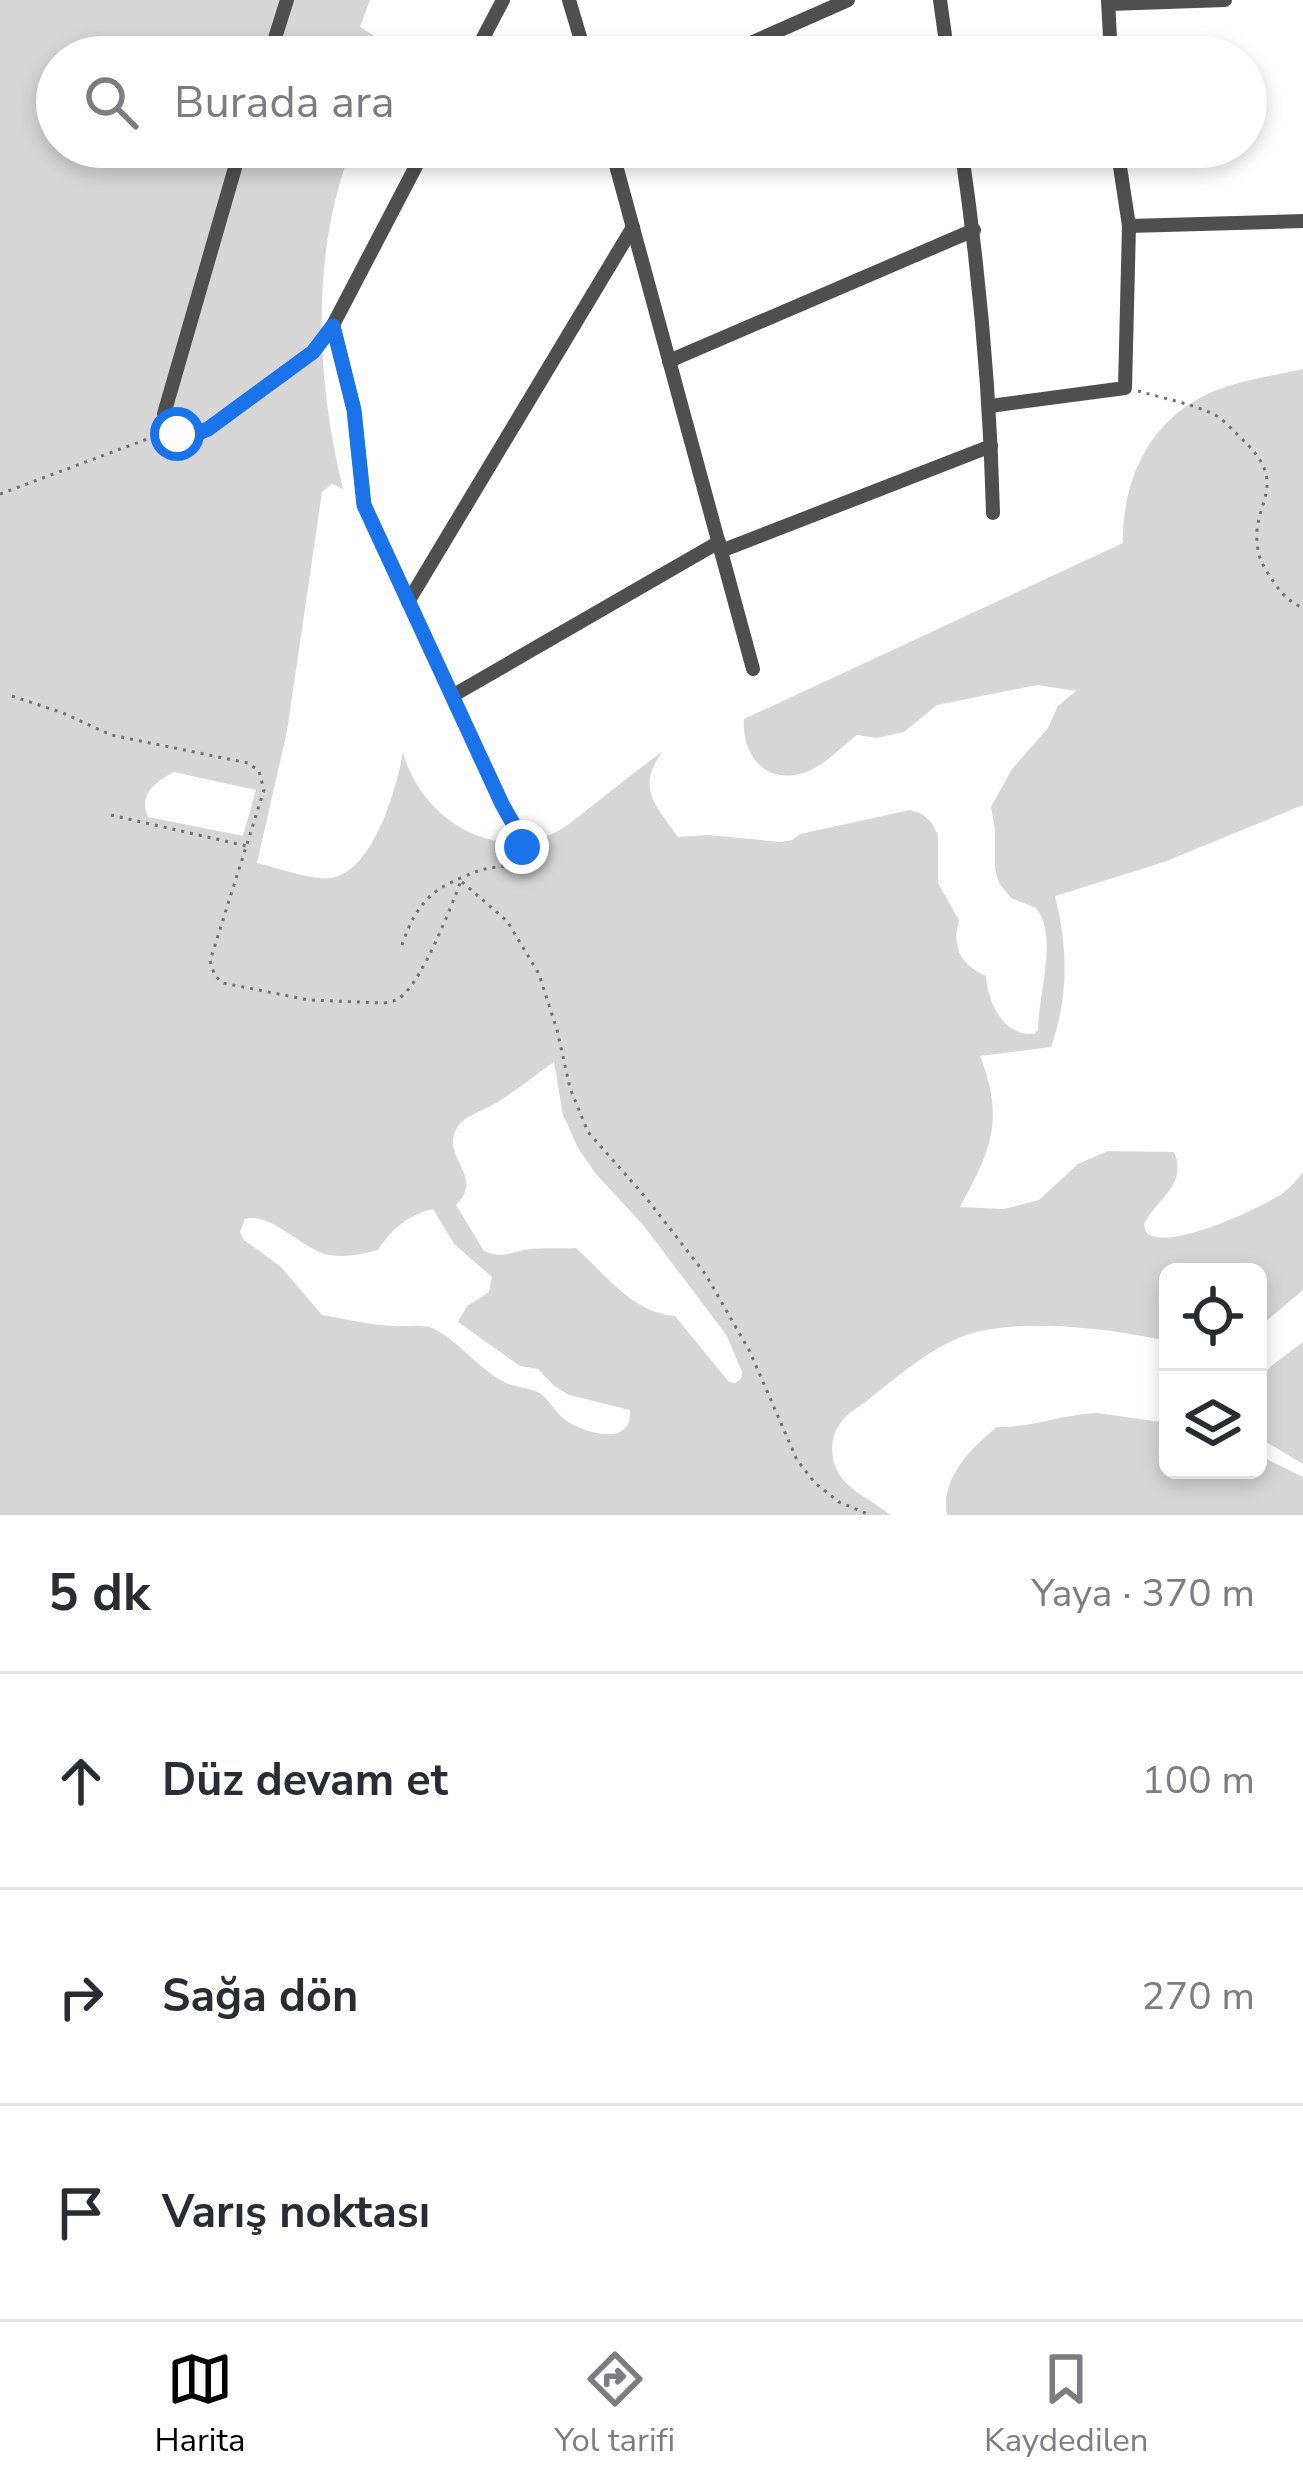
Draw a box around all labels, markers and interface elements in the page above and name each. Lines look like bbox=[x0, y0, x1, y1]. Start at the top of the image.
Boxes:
search box bbox=[36, 36, 1267, 168]
icon: search bbox=[78, 69, 144, 135]
text: Burada ara bbox=[174, 72, 395, 133]
route start bbox=[150, 407, 204, 461]
route end bbox=[495, 820, 549, 874]
map controls bbox=[1159, 1263, 1267, 1479]
button: locate bbox=[1159, 1263, 1267, 1371]
button: layers bbox=[1159, 1371, 1267, 1479]
text: 5 dk bbox=[48, 1558, 150, 1628]
text: Yaya · 370 m bbox=[1031, 1567, 1255, 1620]
icon: ahead bbox=[48, 1748, 114, 1814]
text: Düz devam et bbox=[162, 1750, 448, 1811]
text: 100 m bbox=[1141, 1754, 1255, 1807]
icon: right bbox=[48, 1964, 114, 2030]
text: Sağa dön bbox=[162, 1966, 358, 2027]
text: 270 m bbox=[1141, 1970, 1255, 2023]
icon: arrive bbox=[48, 2180, 114, 2246]
text: Varış noktası bbox=[162, 2182, 430, 2243]
tab: Harita bbox=[154, 2346, 246, 2463]
tab: Yol tarifi bbox=[554, 2346, 675, 2463]
tab: Kaydedilen bbox=[984, 2346, 1149, 2463]

